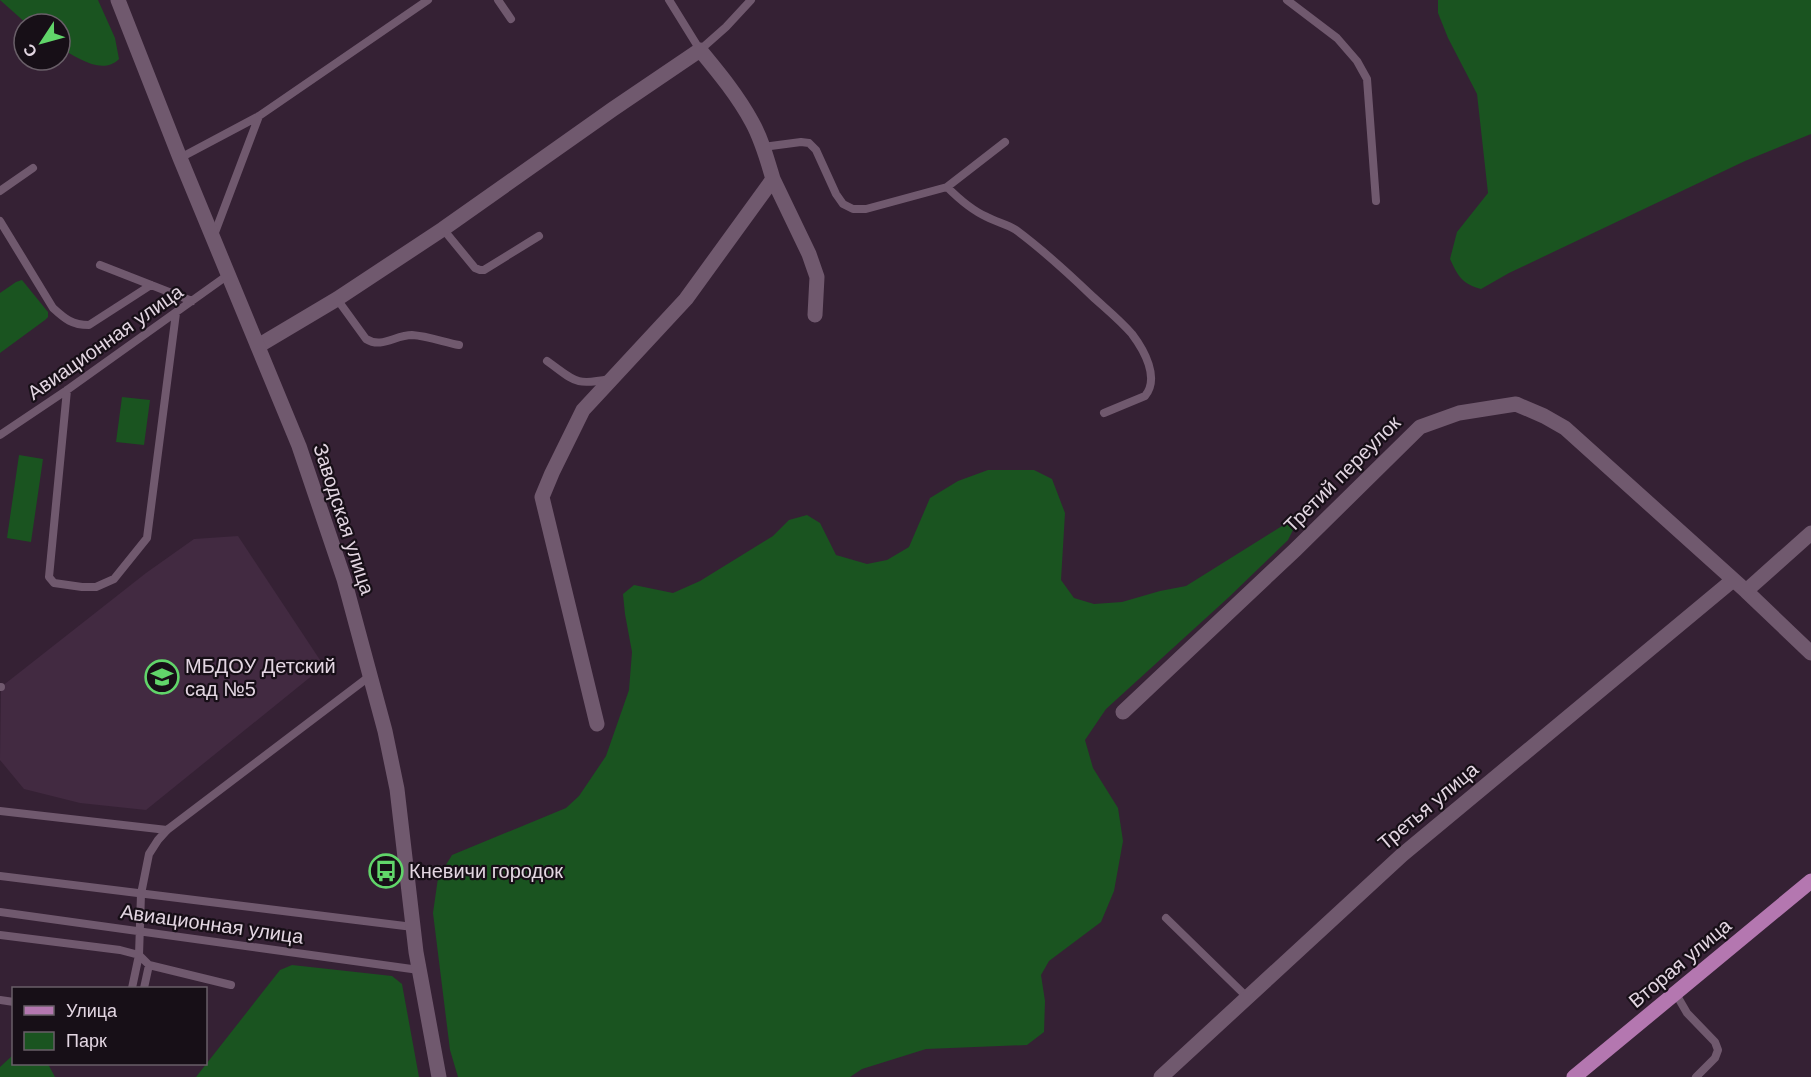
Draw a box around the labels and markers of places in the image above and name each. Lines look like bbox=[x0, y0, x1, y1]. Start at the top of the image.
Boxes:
place label: МБДОУ Детский сад №5 bbox=[185, 655, 336, 700]
school or university icon: МБДОУ Детский сад №5 bbox=[144, 659, 180, 695]
bus stop icon: Кневичи городок bbox=[368, 853, 404, 889]
place label: Кневичи городок bbox=[409, 860, 563, 882]

